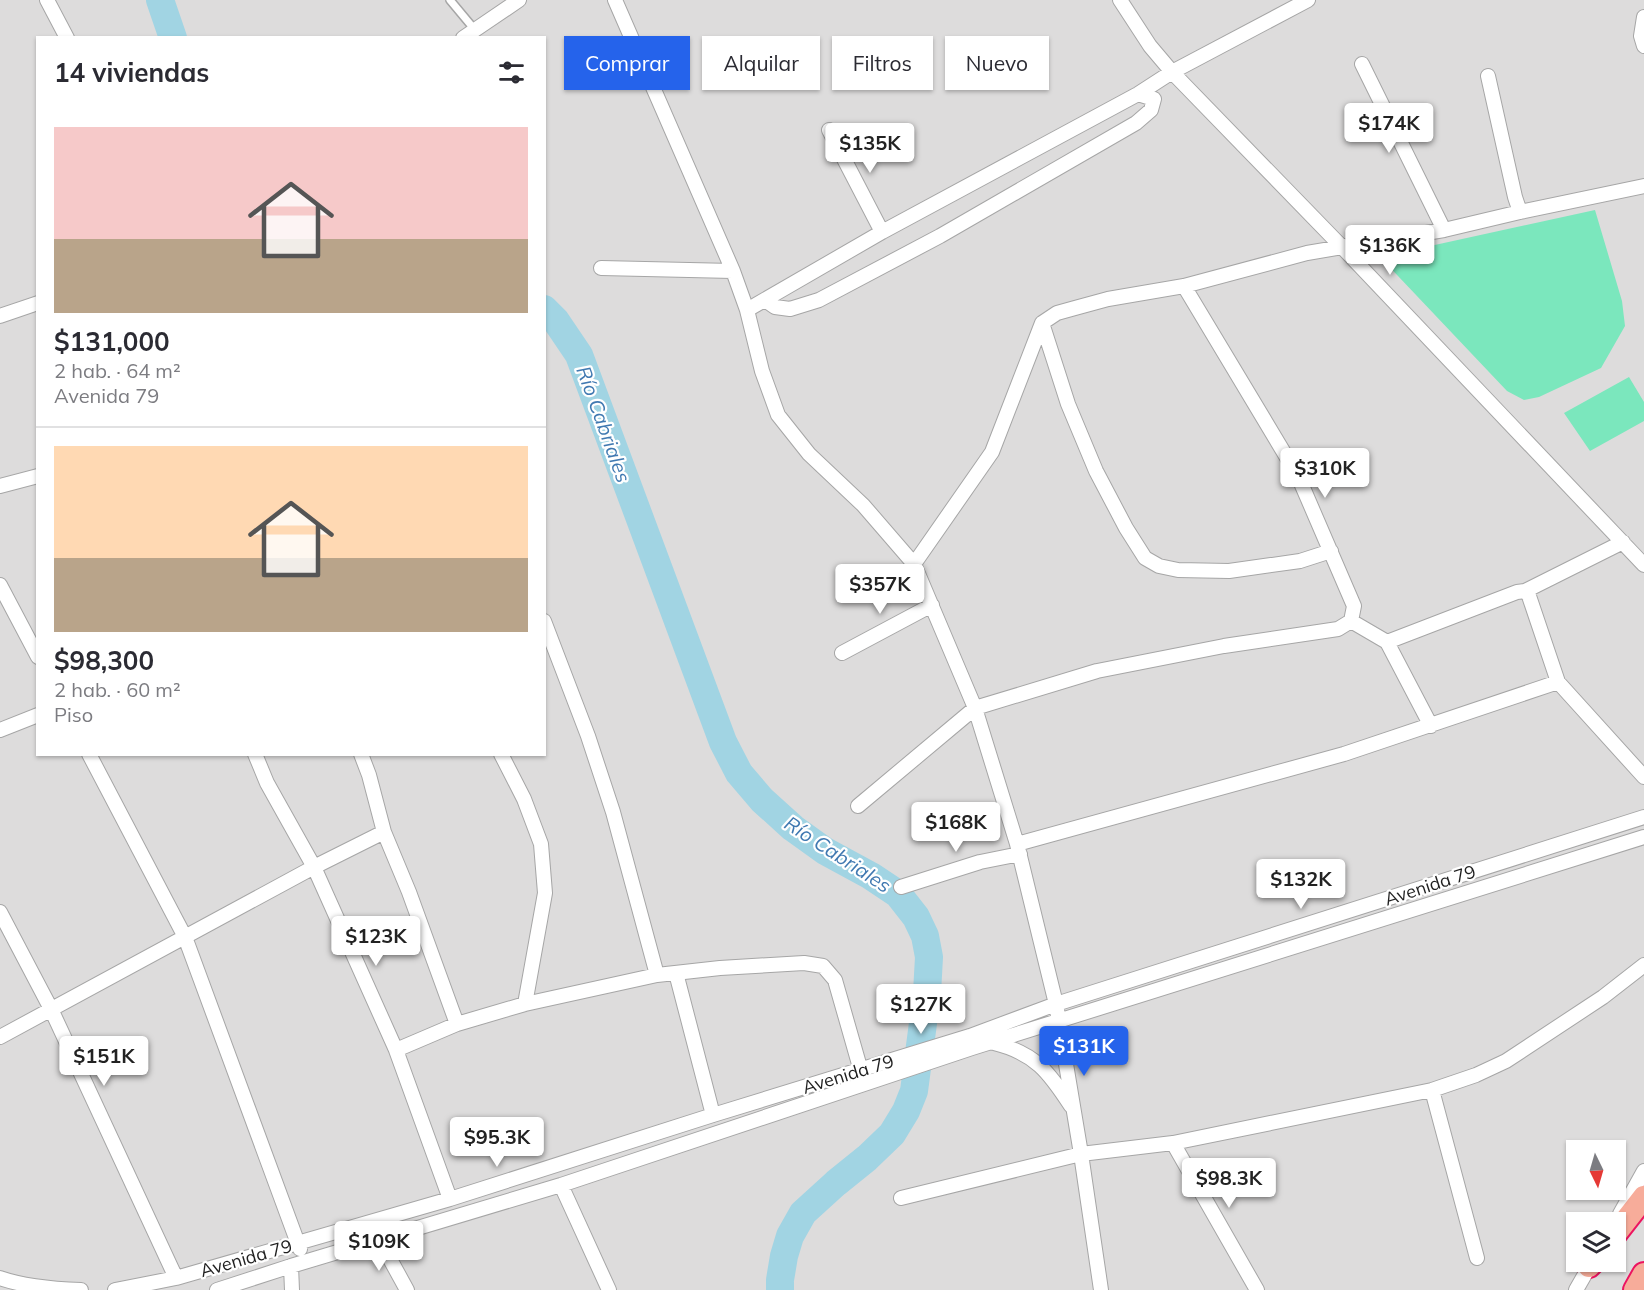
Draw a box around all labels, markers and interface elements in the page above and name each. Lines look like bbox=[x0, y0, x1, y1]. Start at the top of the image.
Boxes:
chip: Comprar bbox=[564, 36, 690, 90]
chip: Alquilar bbox=[702, 36, 820, 90]
chip: Filtros bbox=[832, 36, 933, 90]
chip: Nuevo bbox=[945, 36, 1049, 90]
text: 14 viviendas bbox=[54, 56, 209, 89]
icon: filters bbox=[495, 56, 528, 89]
pin: $174K bbox=[1347, 103, 1431, 154]
text: $174K bbox=[1358, 110, 1420, 135]
pin: $135K bbox=[828, 123, 912, 174]
text: $135K bbox=[839, 130, 901, 155]
icon: home bbox=[237, 166, 345, 274]
pin: $136K bbox=[1348, 225, 1432, 276]
text: $136K bbox=[1359, 232, 1421, 257]
text: $131,000 bbox=[54, 325, 170, 358]
text: 2 hab. · 64 m² bbox=[54, 358, 181, 383]
water label: Río Cabriales bbox=[571, 362, 637, 486]
text: Avenida 79 bbox=[54, 383, 159, 408]
pin: $310K bbox=[1283, 448, 1367, 499]
text: $310K bbox=[1294, 455, 1356, 480]
icon: home bbox=[237, 485, 345, 593]
pin: $357K bbox=[838, 564, 922, 615]
text: $357K bbox=[849, 571, 911, 596]
text: $98,300 bbox=[54, 644, 154, 677]
text: 2 hab. · 60 m² bbox=[54, 677, 181, 702]
text: Piso bbox=[54, 702, 93, 727]
pin: $168K bbox=[914, 802, 998, 853]
text: $168K bbox=[925, 809, 987, 834]
water label: Río Cabriales bbox=[780, 810, 896, 898]
pin: $132K bbox=[1259, 859, 1343, 910]
street label: Avenida 79 bbox=[1381, 859, 1479, 911]
text: $132K bbox=[1270, 866, 1332, 891]
pin: $123K bbox=[334, 916, 418, 967]
text: $123K bbox=[345, 923, 407, 948]
pin: $127K bbox=[879, 984, 963, 1035]
text: $127K bbox=[890, 991, 952, 1016]
pin: $131K bbox=[1042, 1026, 1126, 1077]
text: $131K bbox=[1053, 1033, 1115, 1058]
pin: $151K bbox=[62, 1036, 146, 1087]
text: $151K bbox=[73, 1043, 135, 1068]
street label: Avenida 79 bbox=[799, 1049, 897, 1099]
pin: $95.3K bbox=[448, 1117, 546, 1168]
text: $95.3K bbox=[464, 1124, 530, 1149]
north arrow bbox=[1566, 1140, 1626, 1200]
map controls bbox=[1566, 1140, 1626, 1272]
pin: $98.3K bbox=[1180, 1158, 1278, 1209]
text: $98.3K bbox=[1196, 1165, 1262, 1190]
button: layers bbox=[1566, 1212, 1626, 1272]
pin: $109K bbox=[337, 1221, 421, 1272]
text: $109K bbox=[348, 1228, 410, 1253]
street label: Avenida 79 bbox=[197, 1234, 295, 1282]

